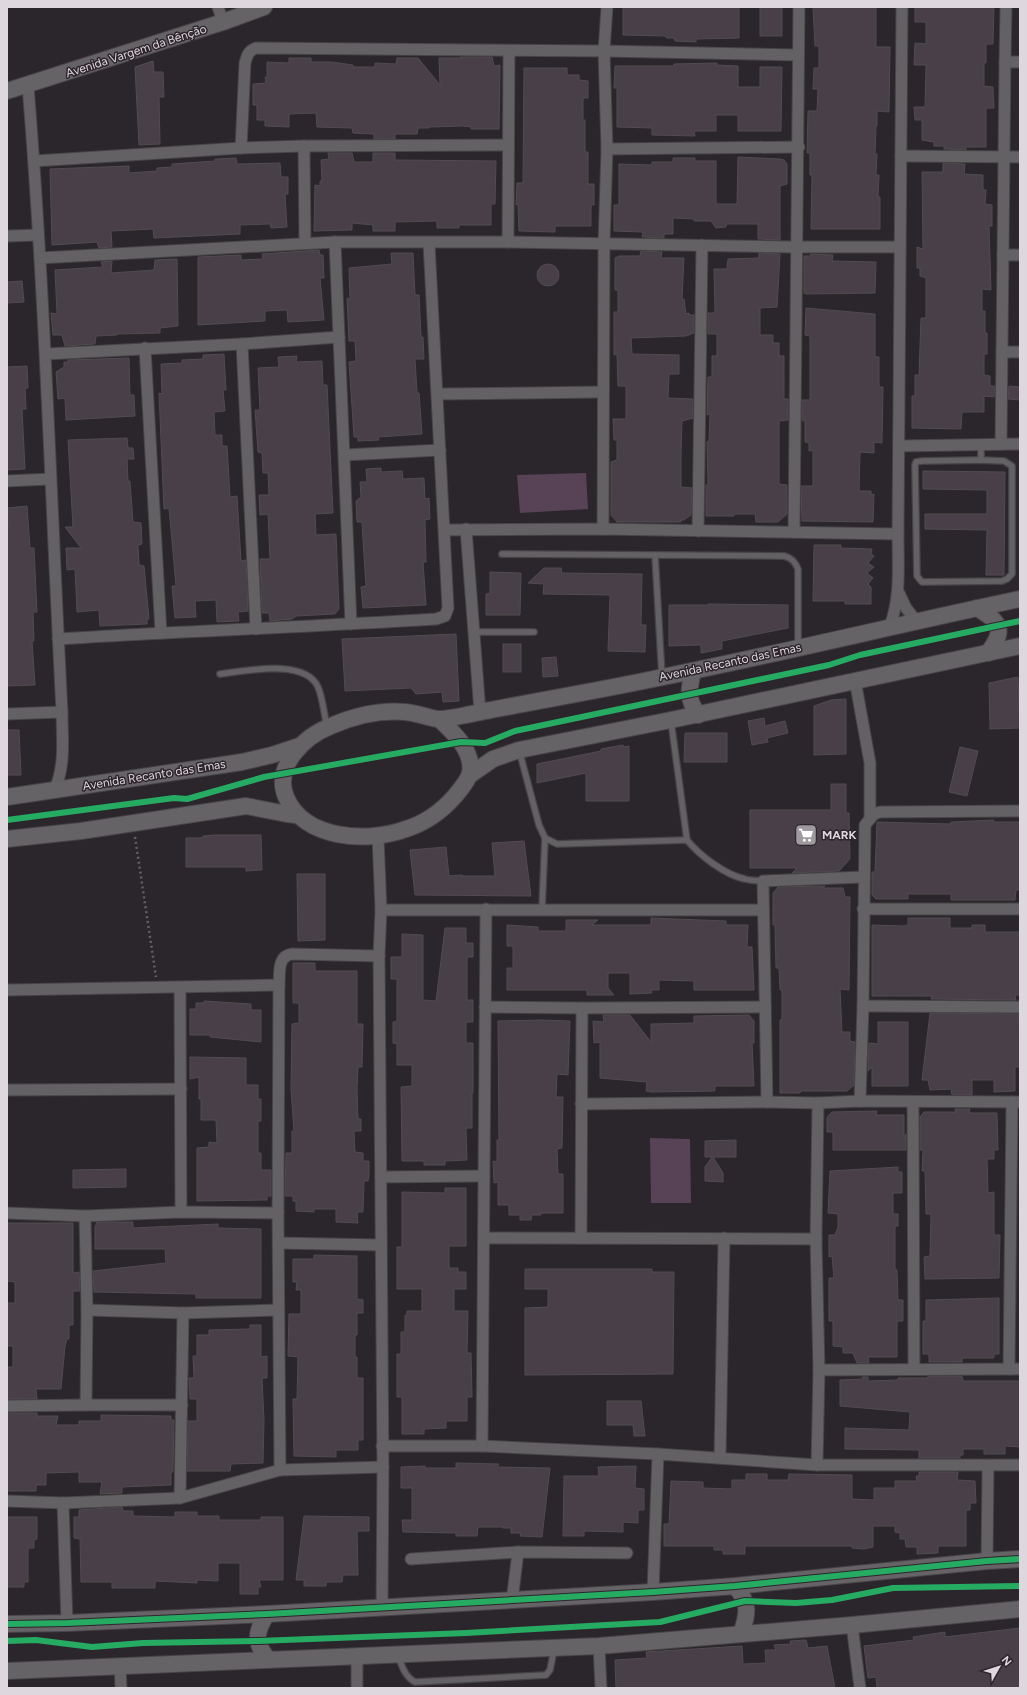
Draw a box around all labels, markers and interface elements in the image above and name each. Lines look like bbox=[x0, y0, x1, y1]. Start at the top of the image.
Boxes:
street label: Avenida Vargem da Bênção bbox=[64, 22, 208, 80]
street label: Avenida Recanto das Emas bbox=[658, 640, 803, 684]
street label: Avenida Recanto das Emas bbox=[81, 757, 227, 793]
supermarket icon: MARK bbox=[793, 822, 819, 848]
place label: MARK bbox=[822, 828, 857, 842]
north arrow bbox=[979, 1647, 1019, 1687]
text: N bbox=[999, 1654, 1014, 1668]

